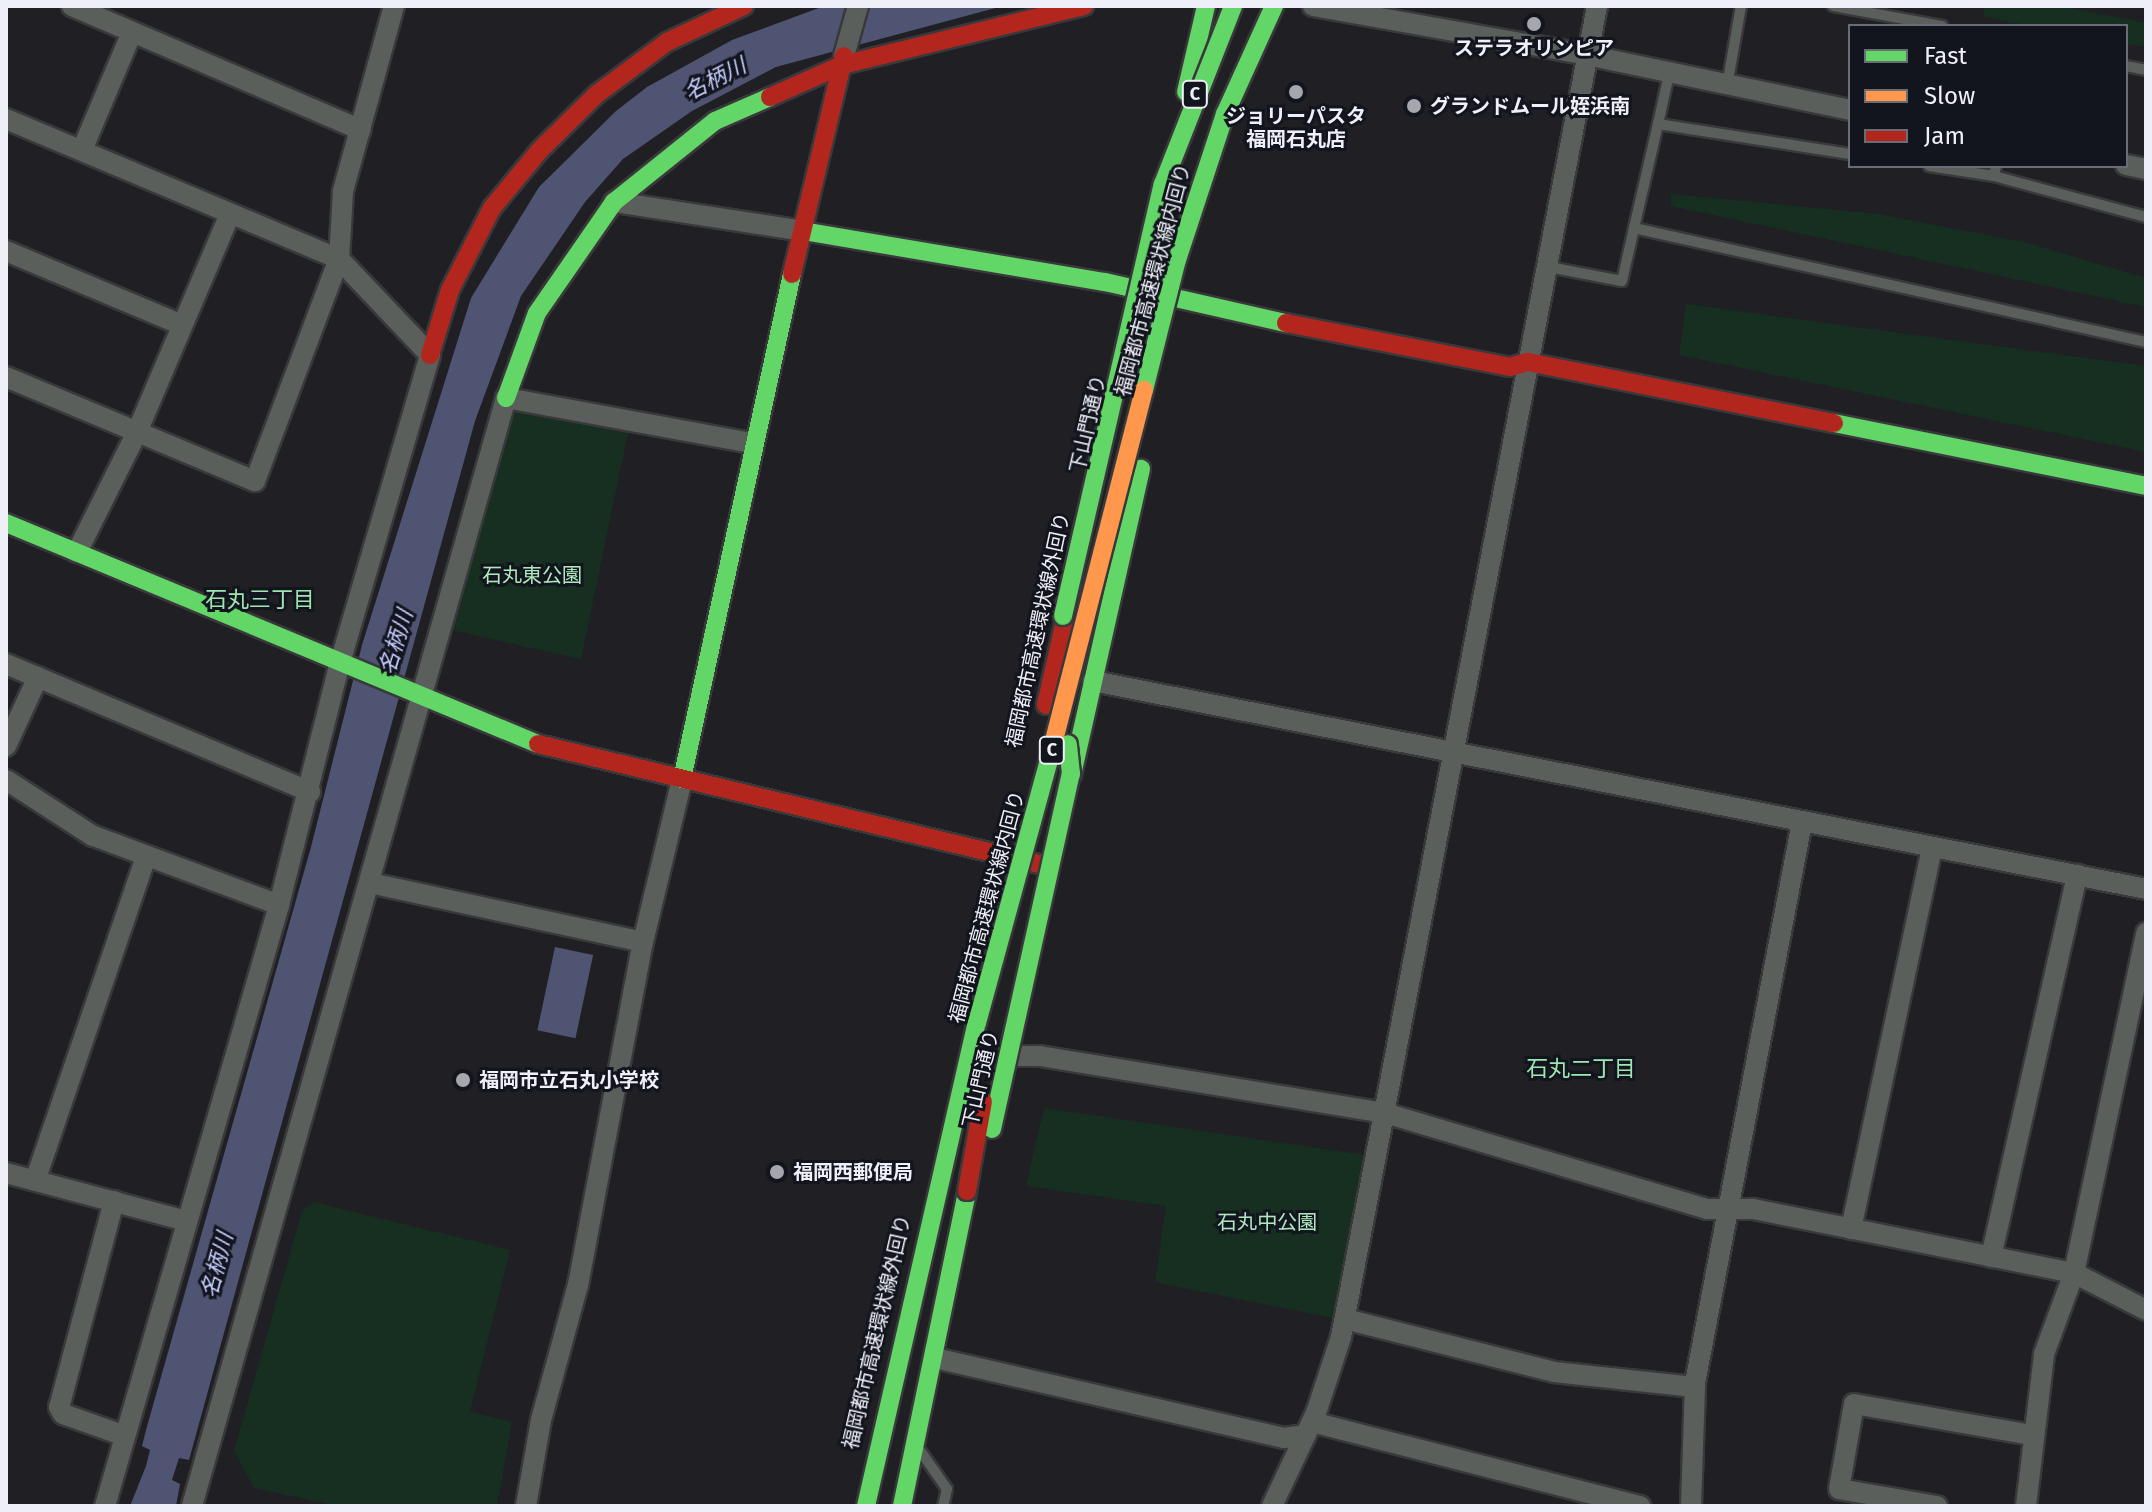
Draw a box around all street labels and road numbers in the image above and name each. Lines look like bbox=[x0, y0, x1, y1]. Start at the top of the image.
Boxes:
road number: C bbox=[1181, 80, 1209, 108]
street label: 福岡都市高速環状線内回り bbox=[1110, 161, 1196, 399]
street label: 下山門通り bbox=[1065, 373, 1111, 475]
street label: 福岡都市高速環状線外回り bbox=[1001, 510, 1075, 750]
road number: C bbox=[1038, 736, 1066, 764]
street label: 福岡都市高速環状線内回り bbox=[944, 788, 1030, 1026]
street label: 下山門通り bbox=[958, 1028, 1004, 1130]
street label: 福岡都市高速環状線外回り bbox=[838, 1212, 916, 1452]

